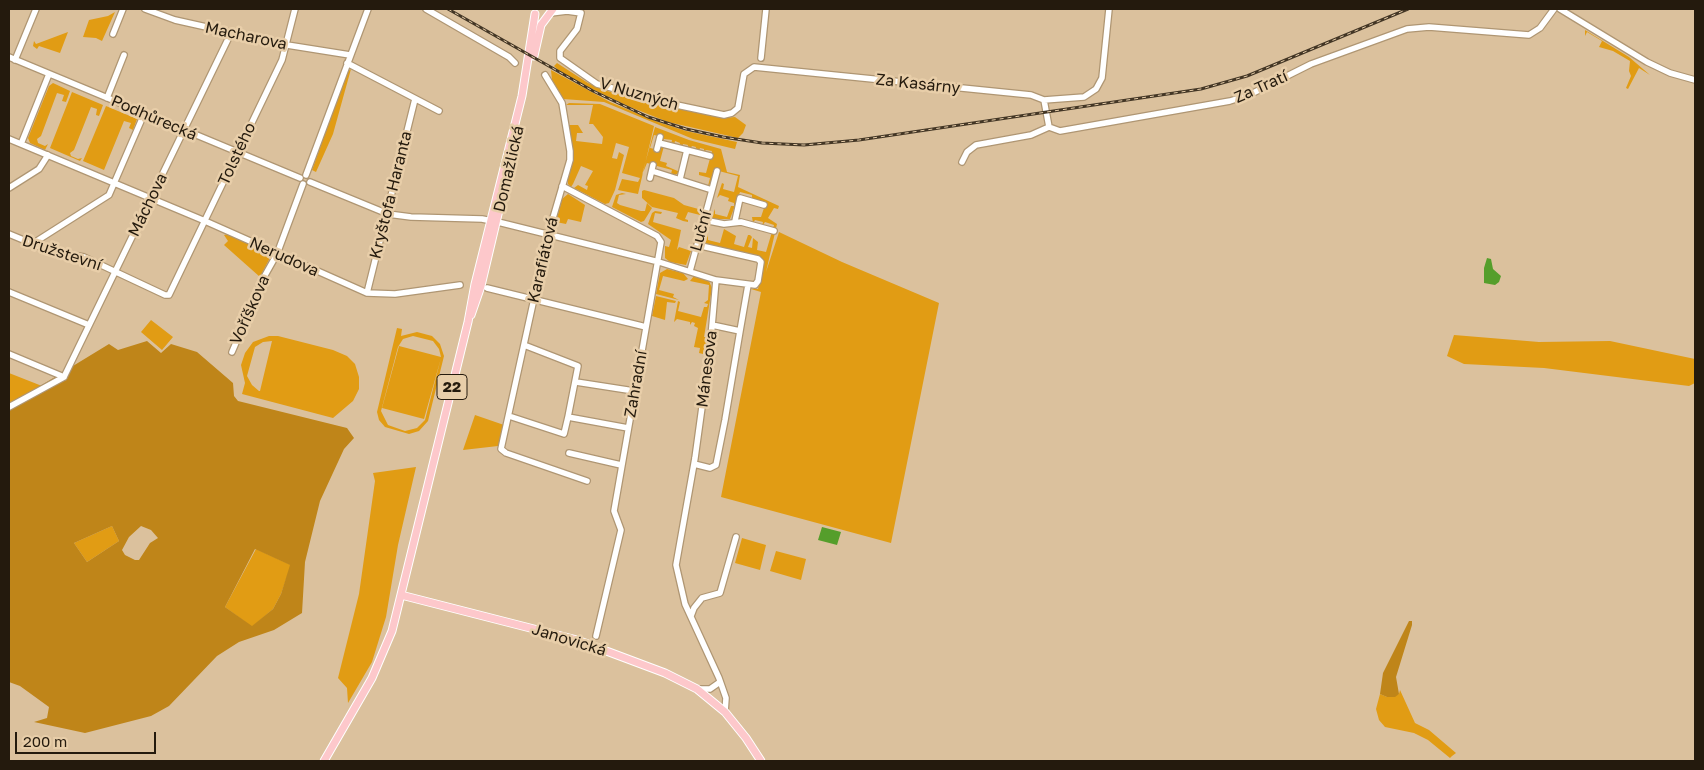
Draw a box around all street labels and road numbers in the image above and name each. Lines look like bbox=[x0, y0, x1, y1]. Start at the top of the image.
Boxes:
street label: Macharova bbox=[203, 18, 289, 54]
street label: Za Tratí bbox=[1231, 67, 1291, 107]
street label: Za Kasárny bbox=[875, 70, 961, 98]
street label: V Nuzných bbox=[597, 74, 681, 114]
street label: Podhůrecká bbox=[108, 91, 200, 145]
street label: Tolstého bbox=[214, 120, 260, 188]
street label: Domažlická bbox=[490, 124, 528, 214]
street label: Kryštofa Haranta bbox=[366, 129, 416, 261]
street label: Máchova bbox=[124, 170, 172, 240]
street label: Luční bbox=[686, 209, 716, 253]
street label: Karafiátová bbox=[524, 215, 562, 305]
street label: Družstevní bbox=[20, 231, 104, 275]
street label: Nerudova bbox=[246, 233, 322, 281]
street label: Voříškova bbox=[226, 272, 274, 348]
street label: Mánesova bbox=[693, 330, 721, 408]
street label: Zahradní bbox=[621, 349, 651, 419]
road number: 22 bbox=[437, 374, 467, 400]
street label: Janovická bbox=[529, 620, 609, 660]

